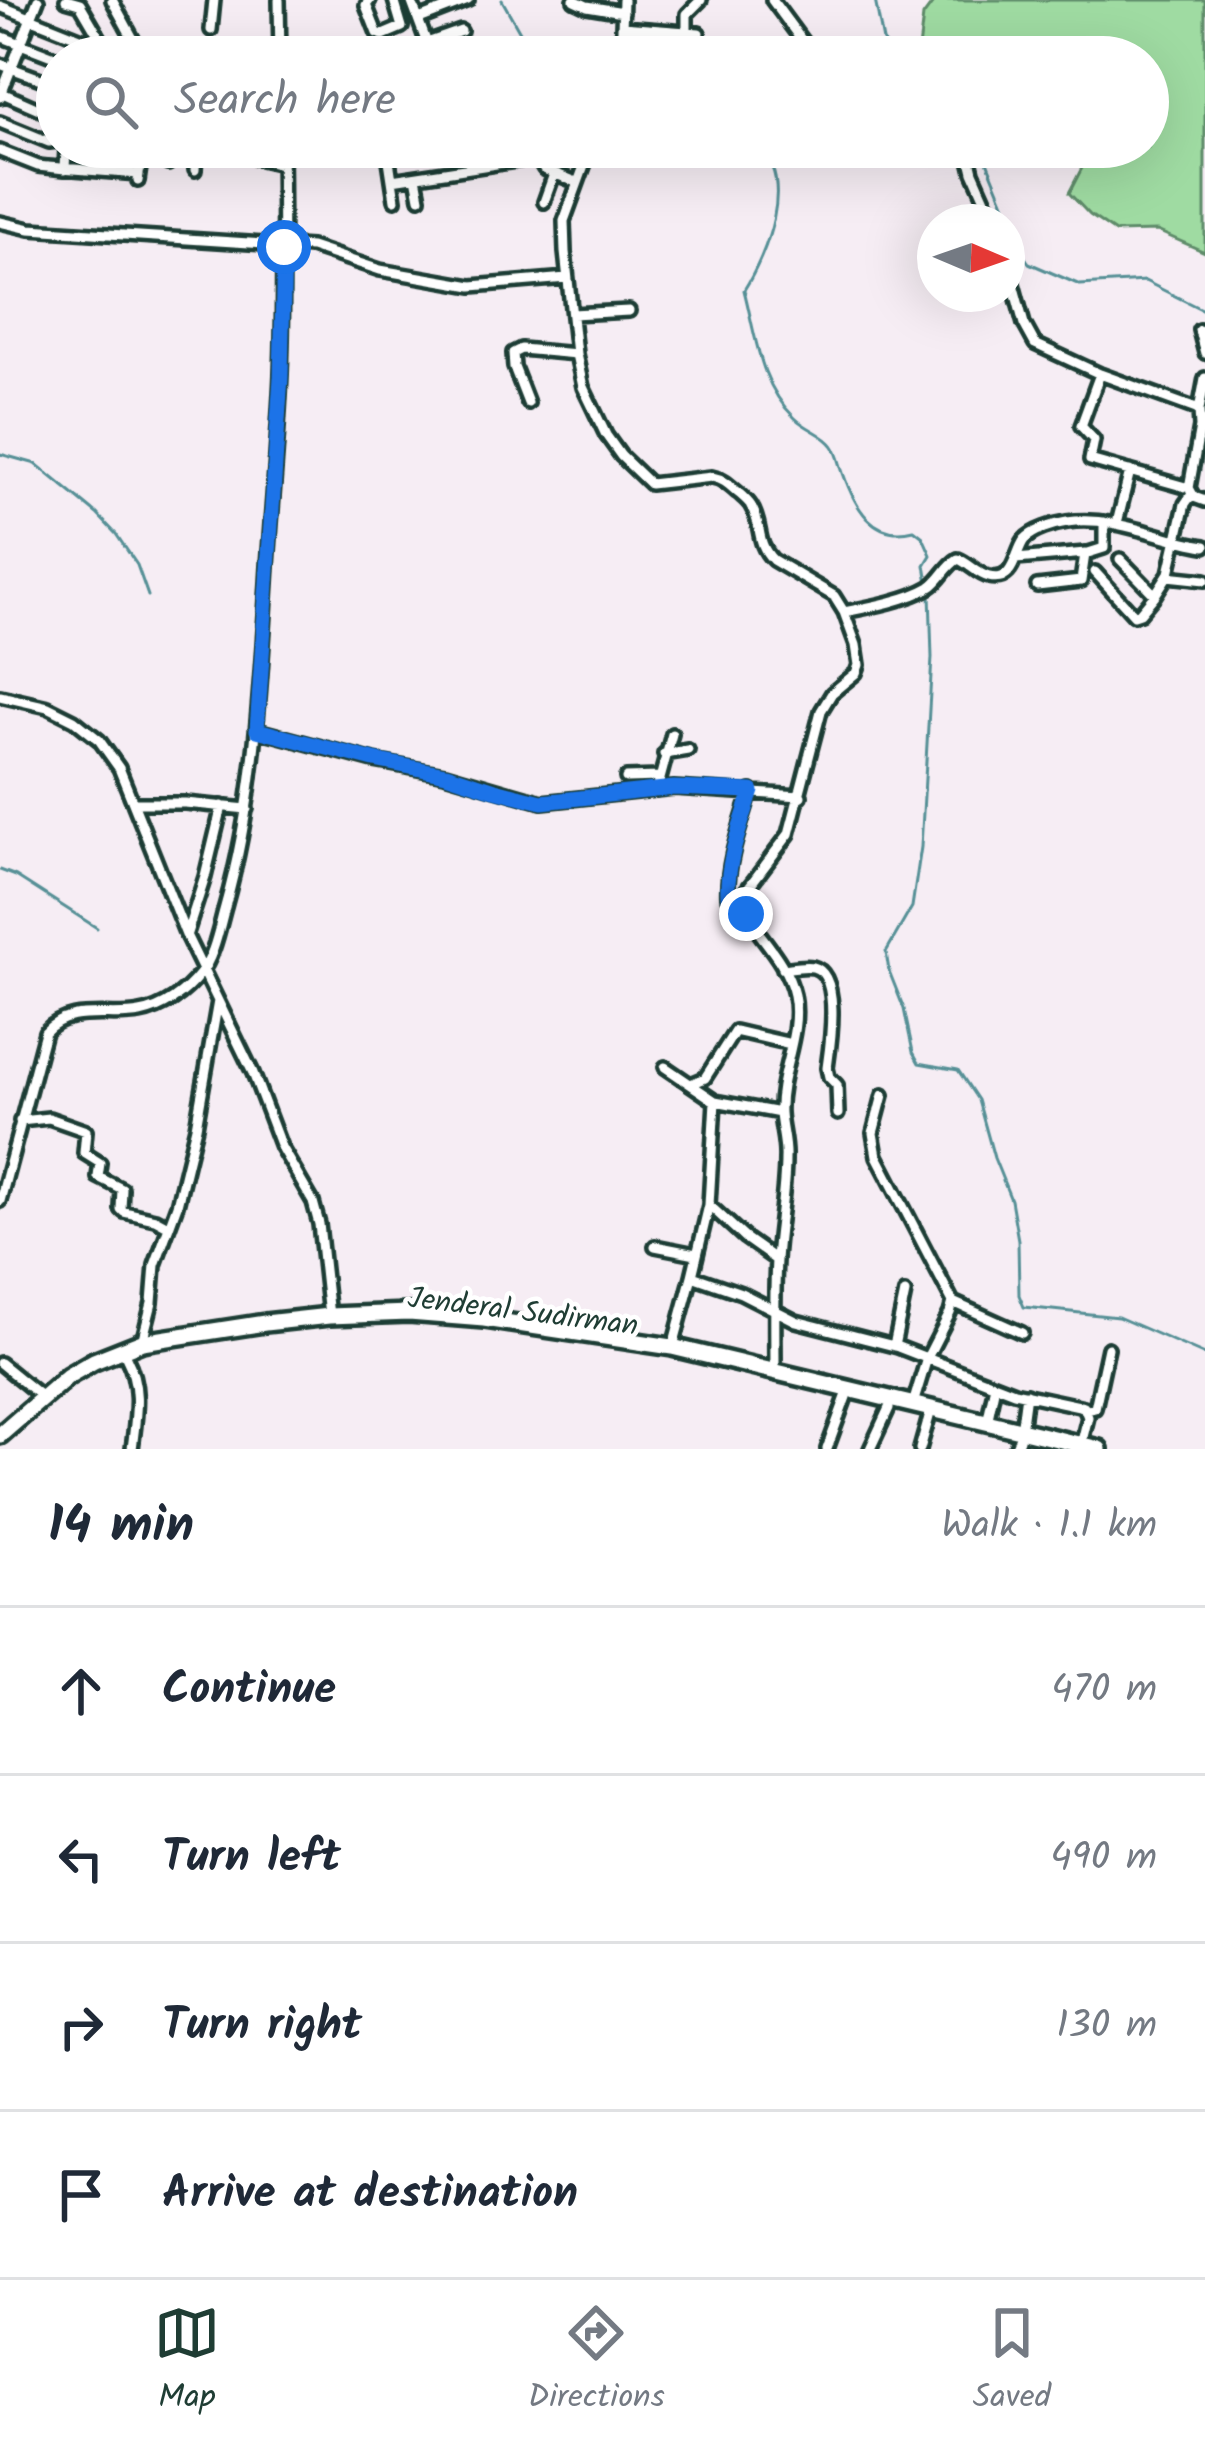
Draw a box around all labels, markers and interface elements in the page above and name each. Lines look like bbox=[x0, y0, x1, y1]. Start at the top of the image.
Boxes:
search box bbox=[36, 36, 1169, 168]
text: Search here bbox=[174, 66, 396, 138]
icon: search bbox=[78, 69, 144, 135]
north arrow bbox=[917, 204, 1025, 312]
route start bbox=[257, 220, 311, 274]
route end bbox=[719, 887, 773, 941]
street label: Jenderal Sudirman bbox=[405, 1275, 641, 1351]
text: 14 min bbox=[48, 1487, 194, 1568]
text: Walk · 1.1 km bbox=[941, 1496, 1157, 1558]
text: Continue bbox=[162, 1655, 336, 1727]
icon: ahead bbox=[48, 1658, 114, 1724]
text: 470 m bbox=[1051, 1660, 1157, 1722]
text: Turn left bbox=[162, 1823, 341, 1895]
icon: left bbox=[48, 1826, 114, 1892]
text: 490 m bbox=[1050, 1828, 1157, 1890]
text: Turn right bbox=[162, 1991, 362, 2063]
icon: right bbox=[48, 1994, 114, 2060]
text: 130 m bbox=[1056, 1996, 1157, 2058]
text: Arrive at destination bbox=[162, 2159, 578, 2231]
icon: arrive bbox=[48, 2162, 114, 2228]
tab: Map bbox=[154, 2300, 220, 2425]
tab: Directions bbox=[528, 2300, 665, 2425]
tab: Saved bbox=[973, 2300, 1051, 2425]

